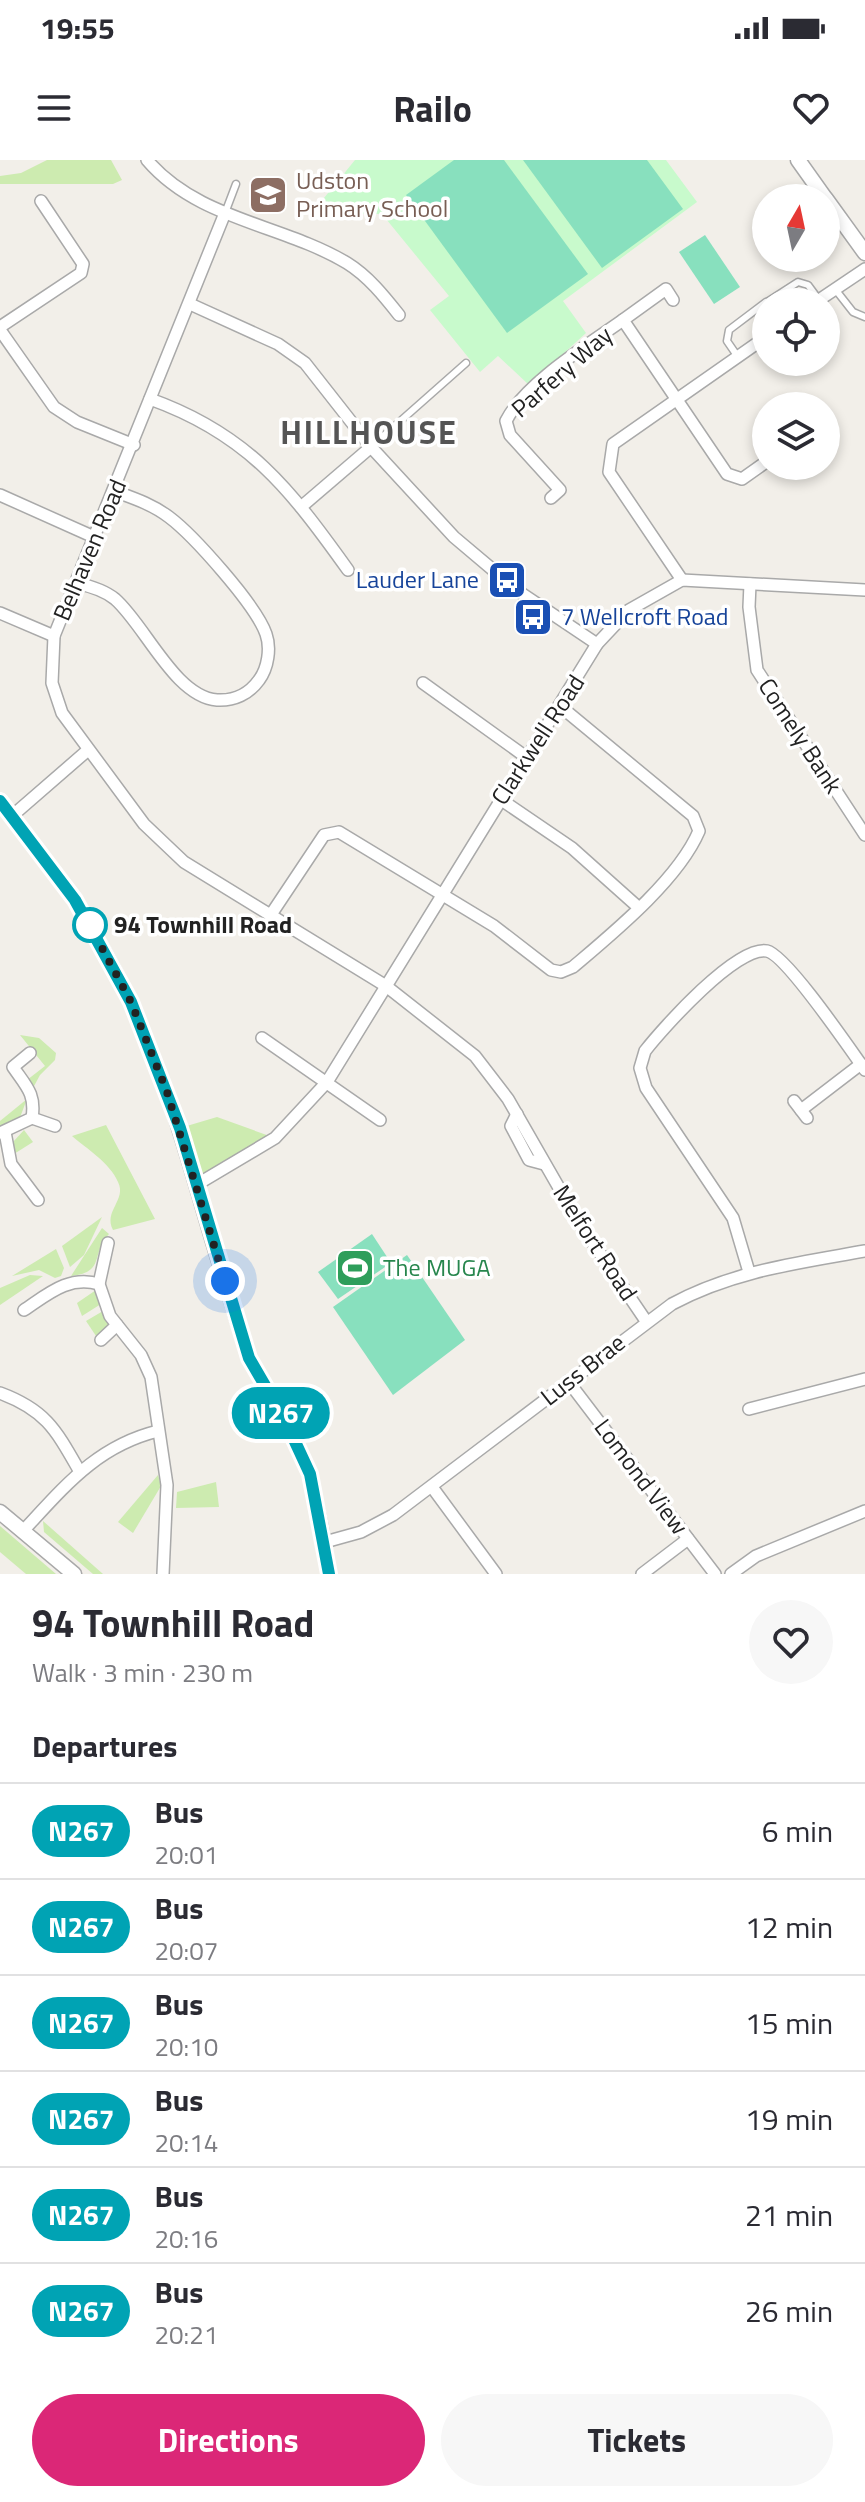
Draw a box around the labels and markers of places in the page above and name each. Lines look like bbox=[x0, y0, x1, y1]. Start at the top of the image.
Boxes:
place label: Udston Primary School bbox=[296, 162, 448, 226]
school or university icon: Udston Primary School bbox=[247, 174, 289, 216]
bus stop icon: Lauder Lane bbox=[486, 559, 528, 601]
place label: Lauder Lane bbox=[356, 561, 479, 597]
bus stop icon: 7 Wellcroft Road bbox=[512, 596, 554, 638]
place label: 7 Wellcroft Road bbox=[561, 598, 729, 634]
place label: 94 Townhill Road bbox=[114, 906, 292, 942]
marker: 94 Townhill Road bbox=[73, 908, 107, 942]
sports icon: The MUGA bbox=[334, 1247, 376, 1289]
place label: The MUGA bbox=[383, 1249, 491, 1285]

